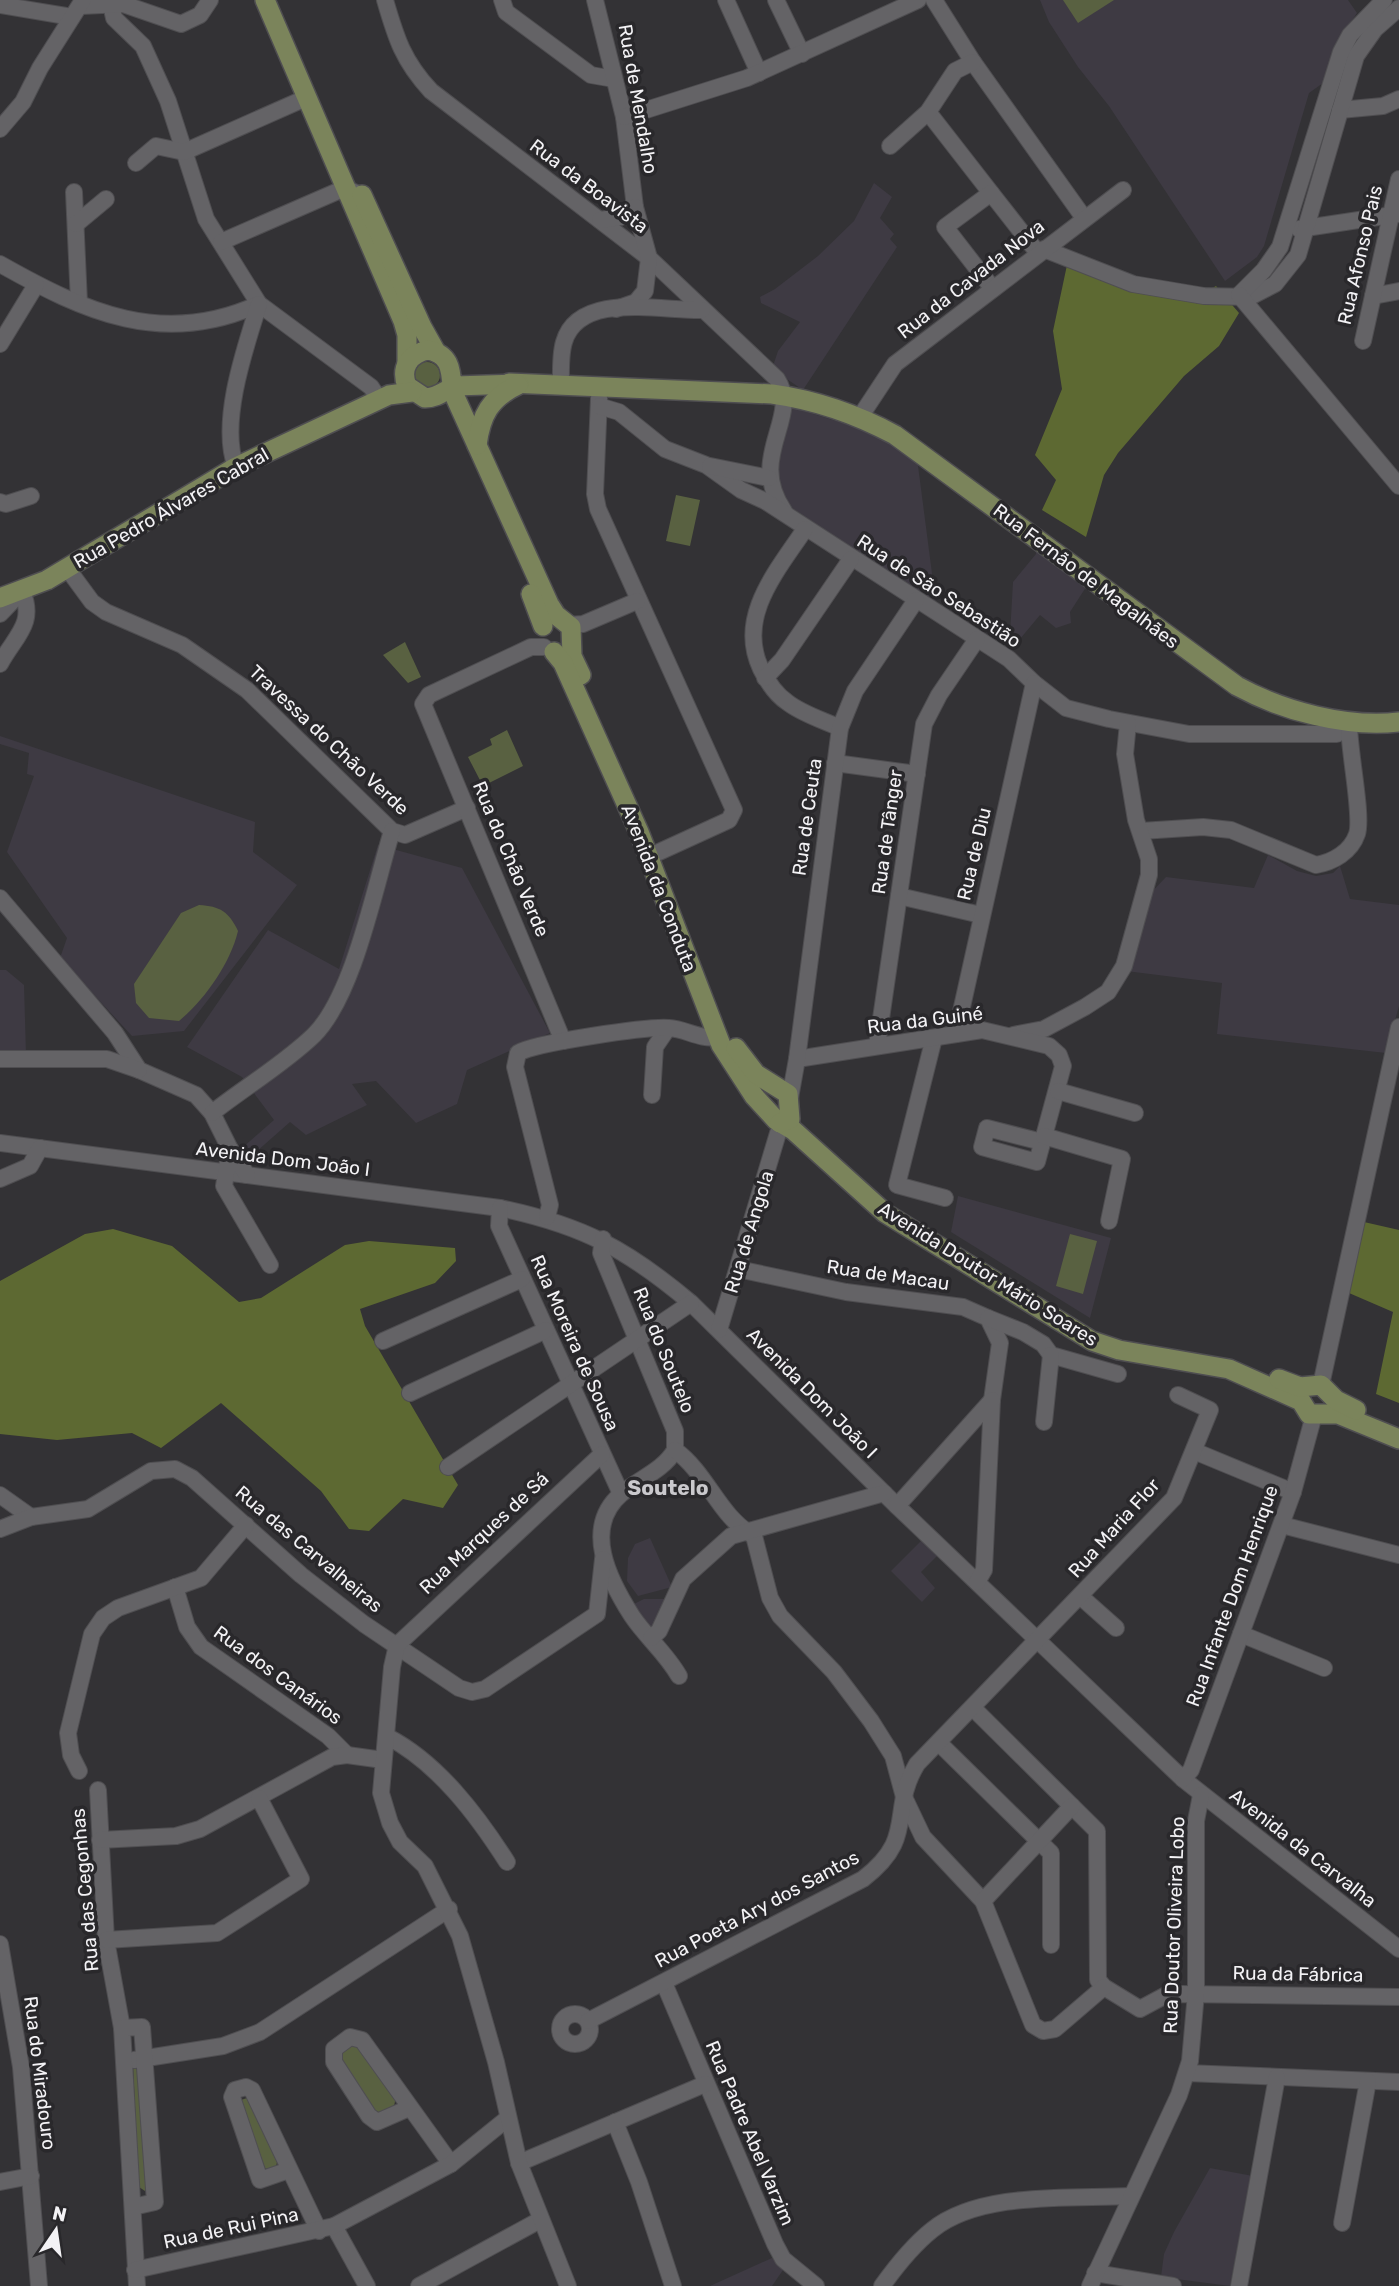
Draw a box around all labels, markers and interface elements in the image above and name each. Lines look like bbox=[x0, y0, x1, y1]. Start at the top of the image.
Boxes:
street label: Rua de Mendalho bbox=[613, 22, 663, 176]
street label: Rua da Boavista bbox=[525, 134, 653, 238]
street label: Rua Afonso Pais bbox=[1333, 183, 1387, 327]
street label: Rua da Cavada Nova bbox=[893, 215, 1049, 343]
street label: Rua Pedro Álvares Cabral bbox=[69, 443, 273, 573]
street label: Rua Fernão de Magalhães bbox=[989, 499, 1183, 653]
street label: Rua de São Sebastião bbox=[853, 529, 1025, 653]
street label: Travessa do Chão Verde bbox=[244, 660, 414, 820]
street label: Rua de Ceuta bbox=[787, 757, 827, 877]
street label: Rua de Tânger bbox=[867, 767, 907, 896]
street label: Rua do Chão Verde bbox=[468, 778, 554, 940]
street label: Avenida da Conduta bbox=[616, 801, 702, 975]
street label: Rua de Diu bbox=[952, 805, 996, 903]
street label: Rua da Guiné bbox=[866, 1001, 984, 1039]
street label: Avenida Dom João I bbox=[195, 1137, 371, 1181]
street label: Rua de Angola bbox=[719, 1168, 779, 1296]
street label: Avenida Doutor Mário Soares bbox=[874, 1197, 1102, 1351]
street label: Rua Moreira de Sousa bbox=[526, 1251, 624, 1435]
street label: Rua de Macau bbox=[825, 1255, 951, 1295]
street label: Rua do Soutelo bbox=[628, 1284, 700, 1416]
street label: Avenida Dom João I bbox=[742, 1323, 882, 1463]
street label: Rua Marques de Sá bbox=[415, 1467, 553, 1599]
street label: Rua Maria Flor bbox=[1063, 1473, 1165, 1582]
district label: Soutelo bbox=[627, 1475, 709, 1500]
street label: Rua das Carvalheiras bbox=[231, 1481, 387, 1617]
street label: Rua Infante Dom Henrique bbox=[1181, 1482, 1283, 1710]
street label: Rua dos Canários bbox=[209, 1621, 347, 1729]
street label: Avenida da Carvalha bbox=[1225, 1784, 1381, 1912]
street label: Rua das Cegonhas bbox=[66, 1807, 104, 1973]
street label: Rua Doutor Oliveira Lobo bbox=[1159, 1816, 1189, 2034]
street label: Rua Poeta Ary dos Santos bbox=[651, 1845, 863, 1973]
street label: Rua da Fábrica bbox=[1232, 1961, 1364, 1987]
street label: Rua do Miradouro bbox=[19, 1995, 61, 2151]
street label: Rua Padre Abel Varzim bbox=[701, 2037, 799, 2229]
north arrow bbox=[21, 2195, 91, 2265]
text: N bbox=[50, 2201, 69, 2227]
street label: Rua de Rui Pina bbox=[161, 2202, 301, 2254]

